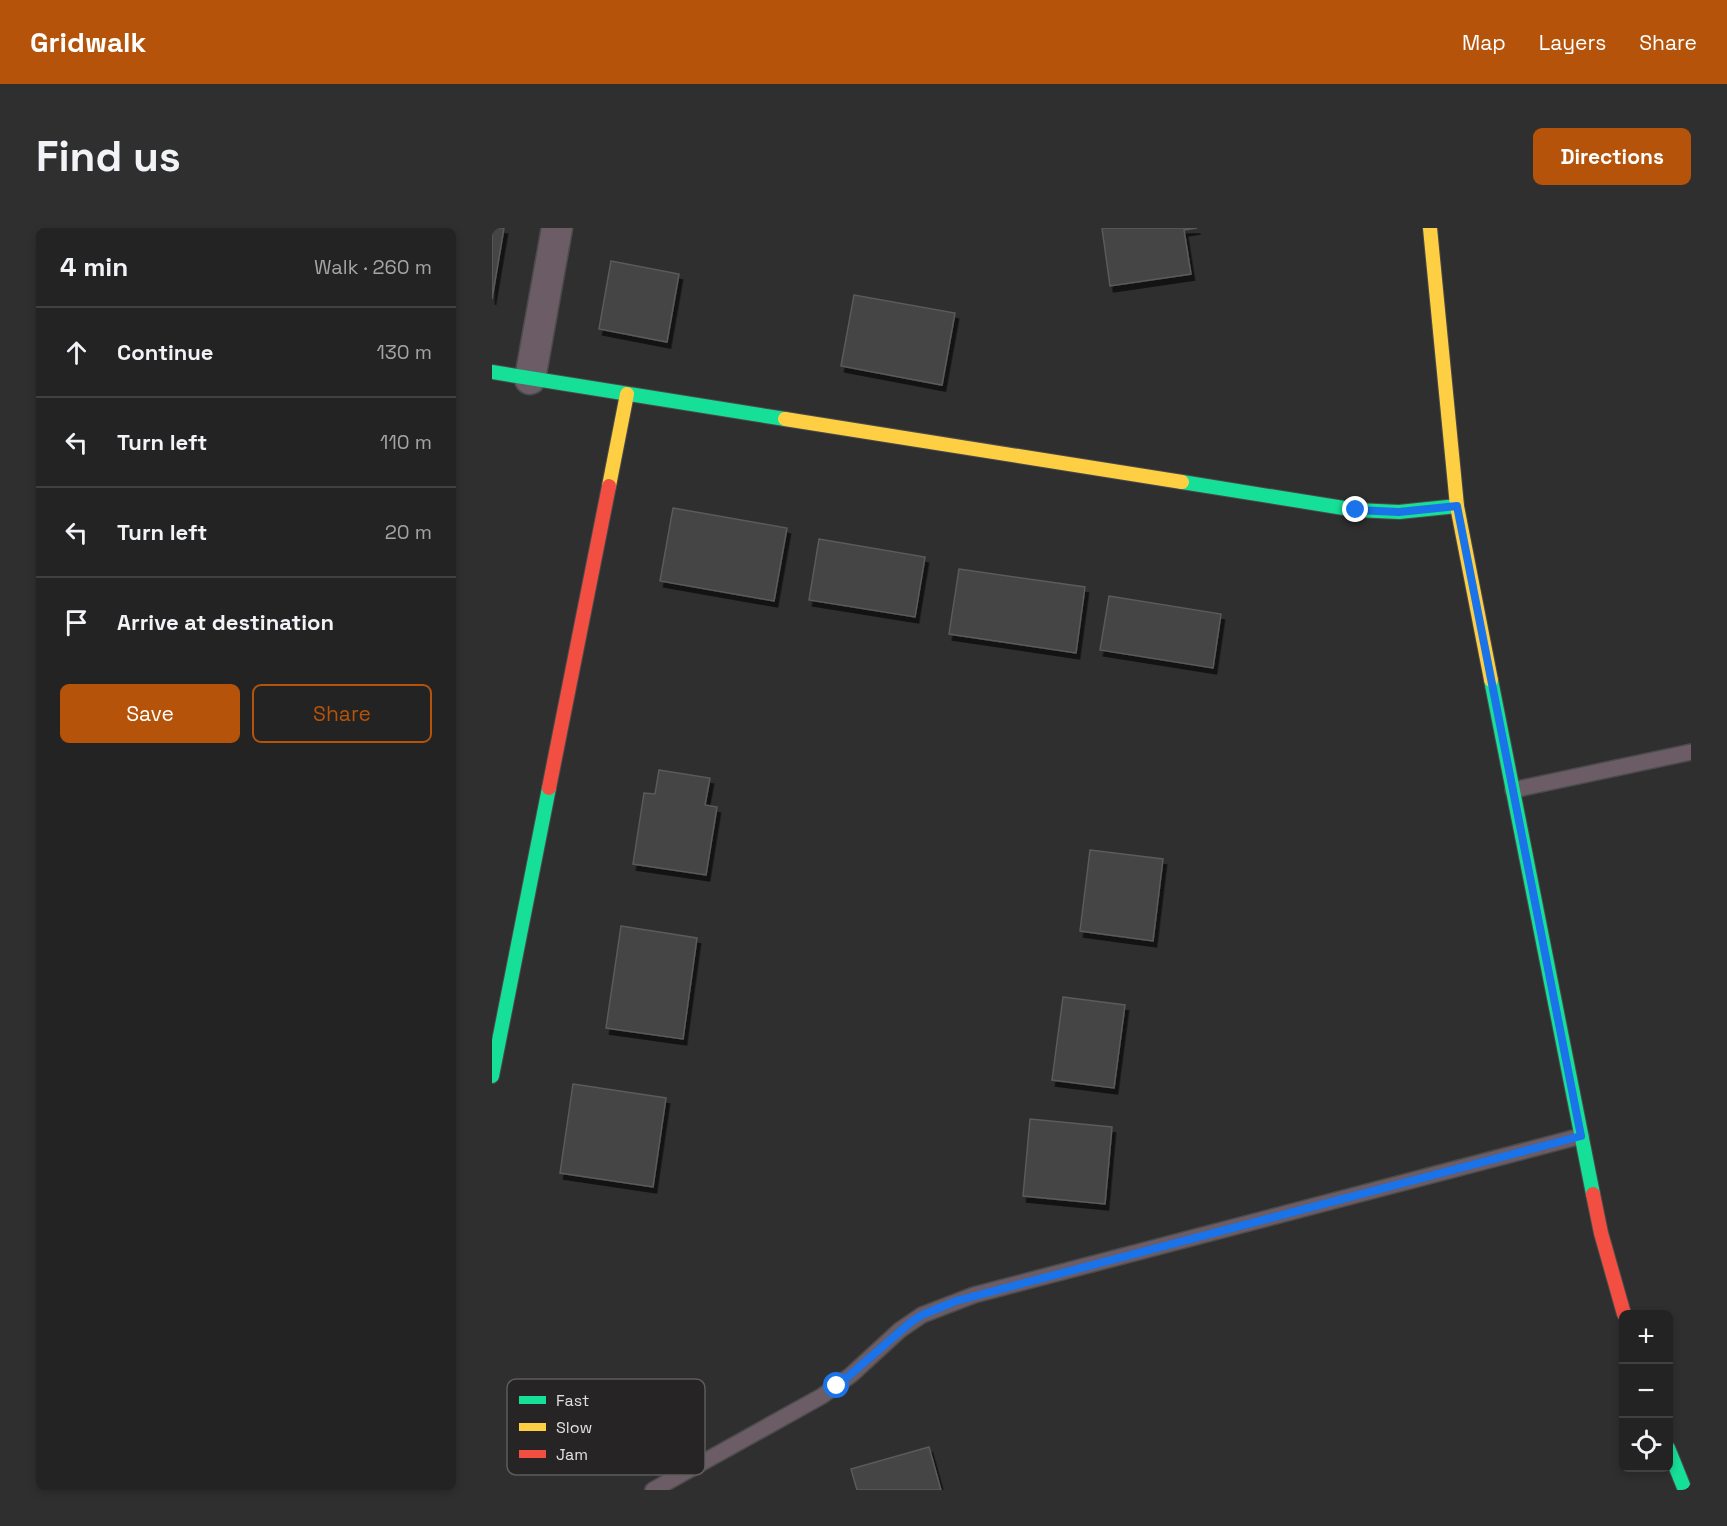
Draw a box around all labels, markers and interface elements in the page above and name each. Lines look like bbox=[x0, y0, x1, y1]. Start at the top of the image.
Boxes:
text: Gridwalk bbox=[30, 24, 146, 60]
text: Map bbox=[1462, 29, 1506, 56]
text: Layers bbox=[1539, 29, 1606, 56]
text: Share bbox=[1639, 29, 1697, 56]
button: Directions bbox=[1533, 128, 1691, 185]
text: Find us bbox=[36, 130, 181, 183]
text: 4 min bbox=[60, 250, 128, 284]
text: Walk · 260 m bbox=[314, 254, 432, 280]
icon: ahead bbox=[60, 336, 93, 369]
text: Continue bbox=[117, 338, 213, 366]
text: 130 m bbox=[376, 339, 432, 365]
icon: left bbox=[60, 426, 93, 459]
text: Turn left bbox=[117, 428, 207, 456]
text: 110 m bbox=[380, 429, 432, 455]
route end bbox=[1342, 496, 1368, 522]
icon: left bbox=[60, 516, 93, 549]
text: Turn left bbox=[117, 518, 207, 546]
text: 20 m bbox=[385, 519, 432, 545]
icon: arrive bbox=[60, 606, 93, 639]
text: Arrive at destination bbox=[117, 608, 334, 636]
button: Save bbox=[60, 684, 240, 743]
button: Share bbox=[252, 684, 432, 743]
map controls bbox=[1619, 1310, 1673, 1472]
button: + bbox=[1619, 1310, 1673, 1364]
button: − bbox=[1619, 1364, 1673, 1418]
route start bbox=[823, 1372, 849, 1398]
legend bbox=[507, 1379, 705, 1475]
text: Fast bbox=[556, 1390, 589, 1411]
text: Slow bbox=[556, 1417, 592, 1438]
button: locate bbox=[1619, 1418, 1673, 1472]
text: Jam bbox=[556, 1444, 588, 1465]

